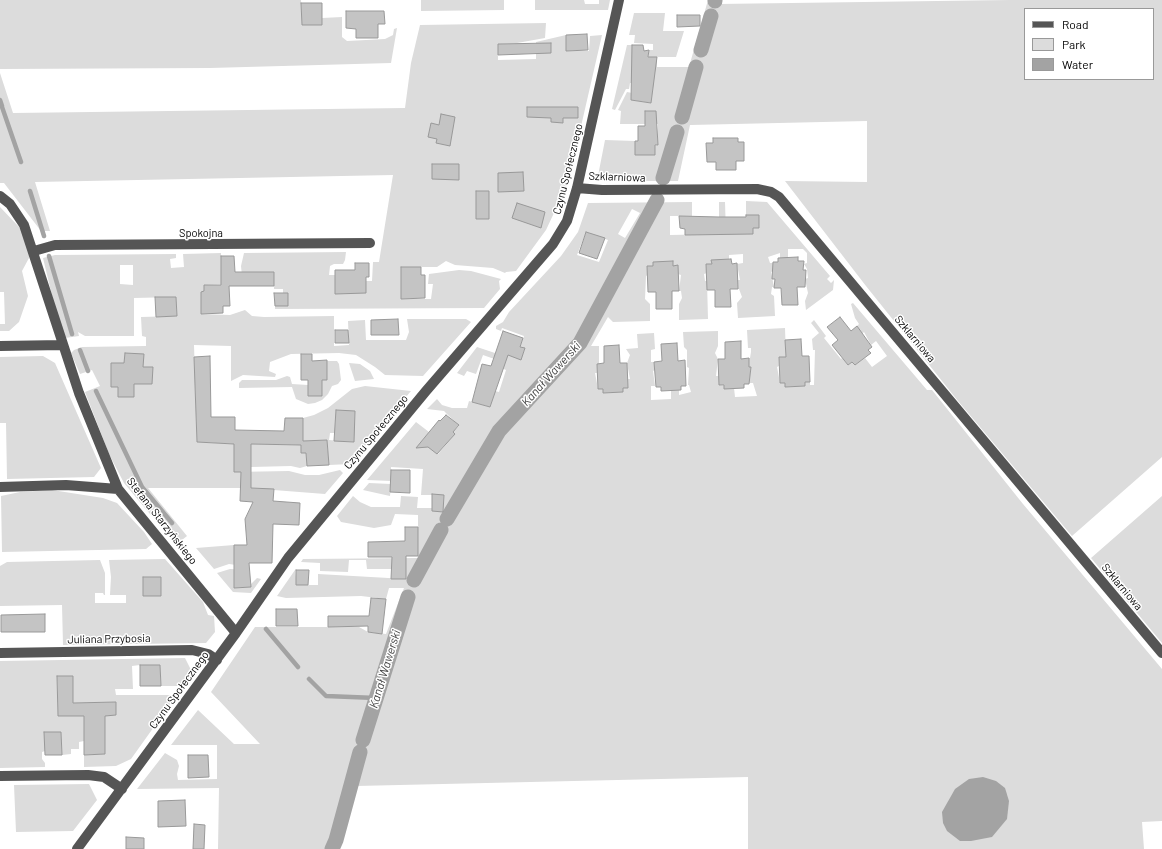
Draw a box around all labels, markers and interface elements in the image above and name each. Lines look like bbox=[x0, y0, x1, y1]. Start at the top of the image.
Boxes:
legend bbox=[1024, 8, 1154, 80]
text: Road bbox=[1062, 17, 1089, 31]
text: Park bbox=[1062, 37, 1086, 51]
text: Water bbox=[1062, 57, 1093, 71]
street label: Czynu Społecznego bbox=[550, 122, 586, 216]
street label: Szklarniowa bbox=[588, 169, 646, 185]
street label: Spokojna bbox=[179, 226, 223, 240]
street label: Szklarniowa bbox=[892, 313, 938, 365]
water label: Kanał Wawerski bbox=[518, 339, 584, 409]
street label: Czynu Społecznego bbox=[341, 392, 411, 472]
street label: Stefana Starzyńskiego bbox=[124, 475, 200, 567]
street label: Szklarniowa bbox=[1099, 561, 1145, 613]
water label: Kanał Wawerski bbox=[366, 628, 404, 710]
street label: Juliana Przybosia bbox=[67, 632, 151, 646]
street label: Czynu Społecznego bbox=[146, 649, 212, 731]

